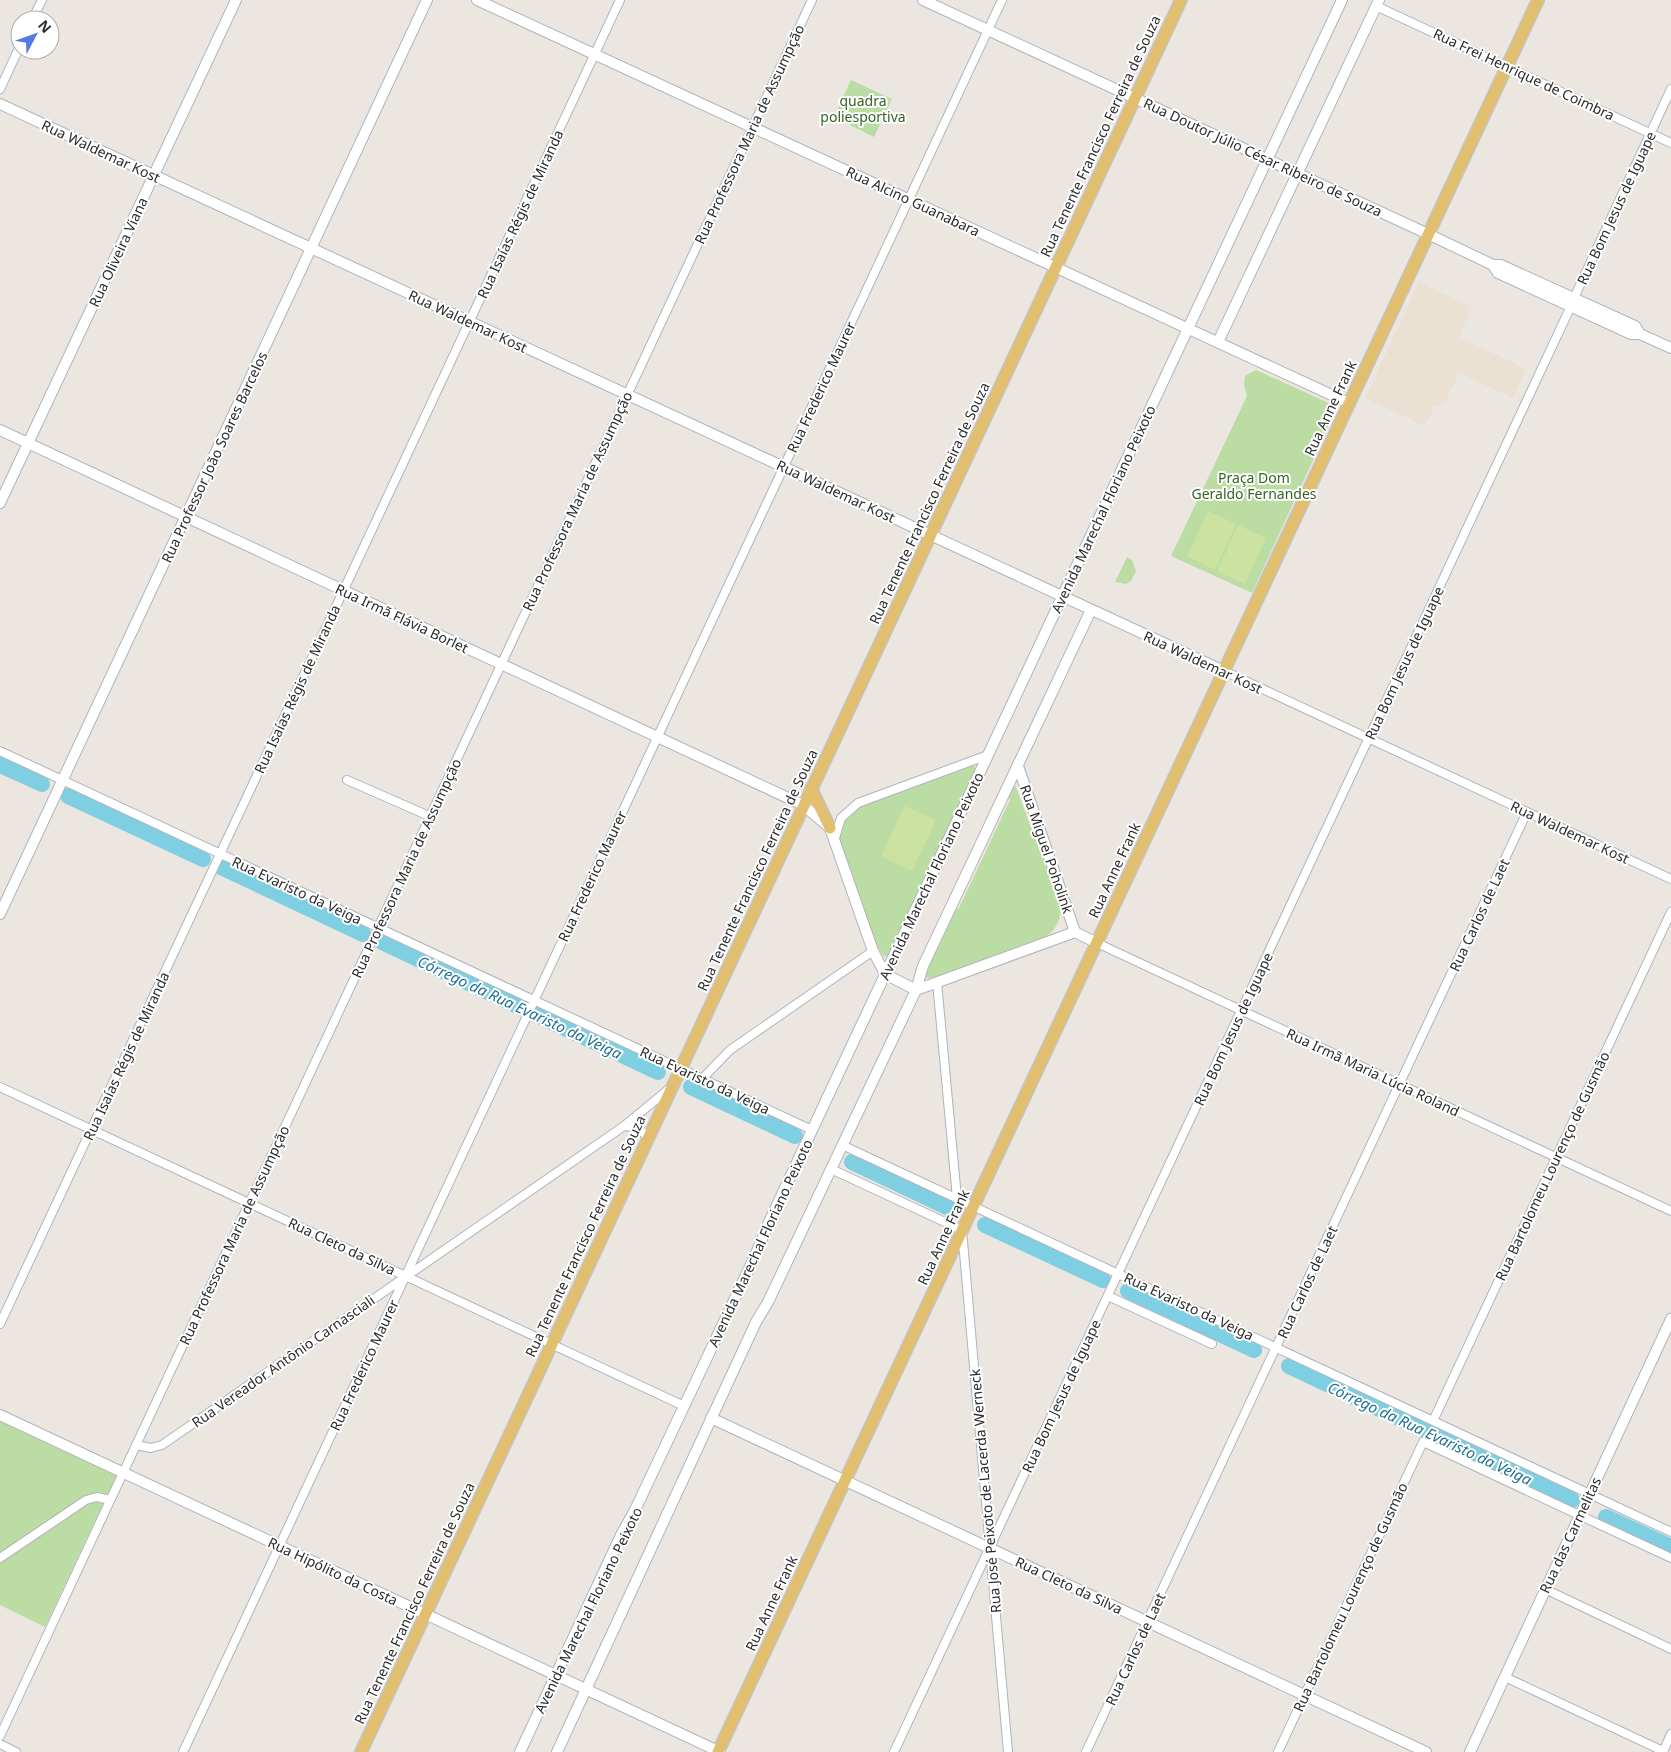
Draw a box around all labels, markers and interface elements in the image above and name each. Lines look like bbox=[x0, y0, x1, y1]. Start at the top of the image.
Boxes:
north arrow bbox=[10, 10, 60, 60]
street label: Rua Tenente Francisco Ferreira de Souza bbox=[1035, 12, 1165, 260]
text: N bbox=[34, 16, 56, 37]
street label: Rua Professora Maria de Assumpção bbox=[690, 21, 808, 247]
street label: Rua Frei Henrique de Coimbra bbox=[1430, 24, 1618, 124]
park label: quadra poliesportiva bbox=[820, 91, 906, 126]
street label: Rua Doutor Júlio César Ribeiro de Souza bbox=[1141, 93, 1385, 221]
street label: Rua Waldemar Kost bbox=[39, 115, 163, 187]
street label: Rua Isaías Régis de Miranda bbox=[472, 127, 568, 301]
street label: Rua Bom Jesus de Iguape bbox=[1572, 128, 1660, 288]
street label: Rua Alcino Guanabara bbox=[843, 162, 983, 240]
street label: Rua Oliveira Viana bbox=[84, 194, 152, 310]
street label: Rua Waldemar Kost bbox=[406, 285, 530, 357]
street label: Rua Frederico Maurer bbox=[782, 318, 860, 456]
street label: Rua Professor João Soares Barcelos bbox=[157, 348, 272, 566]
street label: Rua Anne Frank bbox=[1300, 357, 1361, 459]
street label: Rua Tenente Francisco Ferreira de Souza bbox=[864, 379, 994, 627]
street label: Rua Professora Maria de Assumpção bbox=[518, 388, 636, 614]
street label: Avenida Marechal Floriano Peixoto bbox=[1046, 402, 1160, 616]
street label: Rua Waldemar Kost bbox=[774, 455, 898, 527]
park label: Praça Dom Geraldo Fernandes bbox=[1191, 468, 1317, 503]
street label: Rua Irmã Flávia Borlet bbox=[332, 579, 472, 657]
street label: Rua Bom Jesus de Iguape bbox=[1360, 583, 1448, 743]
street label: Rua Isaías Régis de Miranda bbox=[249, 602, 345, 776]
street label: Rua Waldemar Kost bbox=[1141, 626, 1265, 698]
street label: Rua Tenente Francisco Ferreira de Souza bbox=[692, 746, 822, 994]
street label: Rua Professora Maria de Assumpção bbox=[347, 755, 465, 981]
street label: Avenida Marechal Floriano Peixoto bbox=[874, 769, 988, 983]
street label: Rua Miguel Poholink bbox=[1016, 782, 1078, 916]
street label: Rua Waldemar Kost bbox=[1508, 796, 1632, 868]
street label: Rua Frederico Maurer bbox=[553, 807, 631, 945]
street label: Rua Anne Frank bbox=[1084, 819, 1145, 921]
street label: Rua Evaristo da Veiga bbox=[229, 852, 365, 928]
street label: Rua Carlos de Laet bbox=[1445, 856, 1513, 974]
street label: Rua Bom Jesus de Iguape bbox=[1189, 949, 1277, 1109]
water label: Córrego da Rua Evaristo da Veiga bbox=[415, 951, 626, 1063]
street label: Rua Isaías Régis de Miranda bbox=[78, 969, 174, 1143]
street label: Rua Irmã Maria Lúcia Roland bbox=[1283, 1023, 1463, 1121]
street label: Rua Evaristo da Veiga bbox=[637, 1042, 773, 1118]
street label: Rua Bartolomeu Lourenço de Gusmão bbox=[1490, 1048, 1614, 1284]
street label: Rua Tenente Francisco Ferreira de Souza bbox=[520, 1112, 650, 1360]
street label: Rua Professora Maria de Assumpção bbox=[175, 1122, 293, 1348]
street label: Avenida Marechal Floriano Peixoto bbox=[703, 1136, 817, 1350]
street label: Rua Anne Frank bbox=[913, 1186, 974, 1288]
street label: Rua Cleto da Silva bbox=[285, 1213, 399, 1279]
street label: Rua Carlos de Laet bbox=[1273, 1223, 1341, 1341]
street label: Rua Evaristo da Veiga bbox=[1121, 1268, 1257, 1344]
street label: Rua Vereador Antônio Carnasciali bbox=[188, 1290, 378, 1432]
street label: Rua Frederico Maurer bbox=[325, 1296, 403, 1434]
street label: Rua Bom Jesus de Iguape bbox=[1017, 1316, 1105, 1476]
street label: Rua José Peixoto de Lacerda Werneck bbox=[965, 1368, 1005, 1614]
water label: Córrego da Rua Evaristo da Veiga bbox=[1325, 1377, 1536, 1489]
street label: Rua das Carmelitas bbox=[1535, 1474, 1605, 1596]
street label: Rua Tenente Francisco Ferreira de Souza bbox=[349, 1479, 479, 1727]
street label: Rua Bartolomeu Lourenço de Gusmão bbox=[1288, 1479, 1412, 1715]
street label: Avenida Marechal Floriano Peixoto bbox=[530, 1504, 646, 1716]
street label: Rua Hipólito da Costa bbox=[265, 1533, 401, 1609]
street label: Rua Anne Frank bbox=[741, 1552, 802, 1654]
street label: Rua Cleto da Silva bbox=[1012, 1552, 1126, 1618]
street label: Rua Carlos de Laet bbox=[1101, 1590, 1169, 1708]

